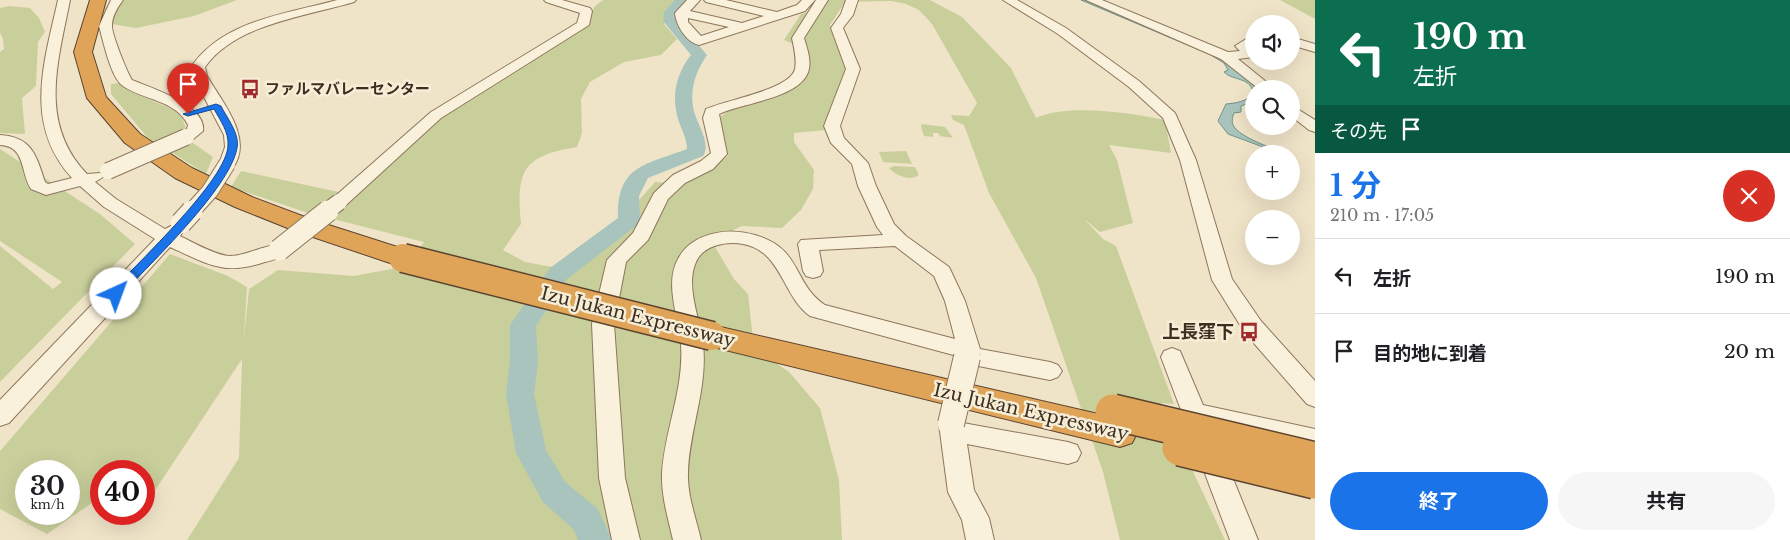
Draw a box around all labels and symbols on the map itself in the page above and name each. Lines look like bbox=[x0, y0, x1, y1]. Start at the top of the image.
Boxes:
pin bbox=[167, 63, 209, 114]
bus stop icon: ファルマバレーセンター bbox=[239, 78, 261, 100]
place label: ファルマバレーセンター bbox=[265, 79, 430, 98]
position arrow bbox=[89, 267, 141, 319]
street label: Izu Jukan Expressway bbox=[539, 282, 738, 352]
place label: 上長窪下 bbox=[1162, 321, 1234, 343]
bus stop icon: 上長窪下 bbox=[1238, 321, 1260, 343]
street label: Izu Jukan Expressway bbox=[931, 379, 1131, 445]
speed limit sign: 40 bbox=[90, 460, 155, 525]

